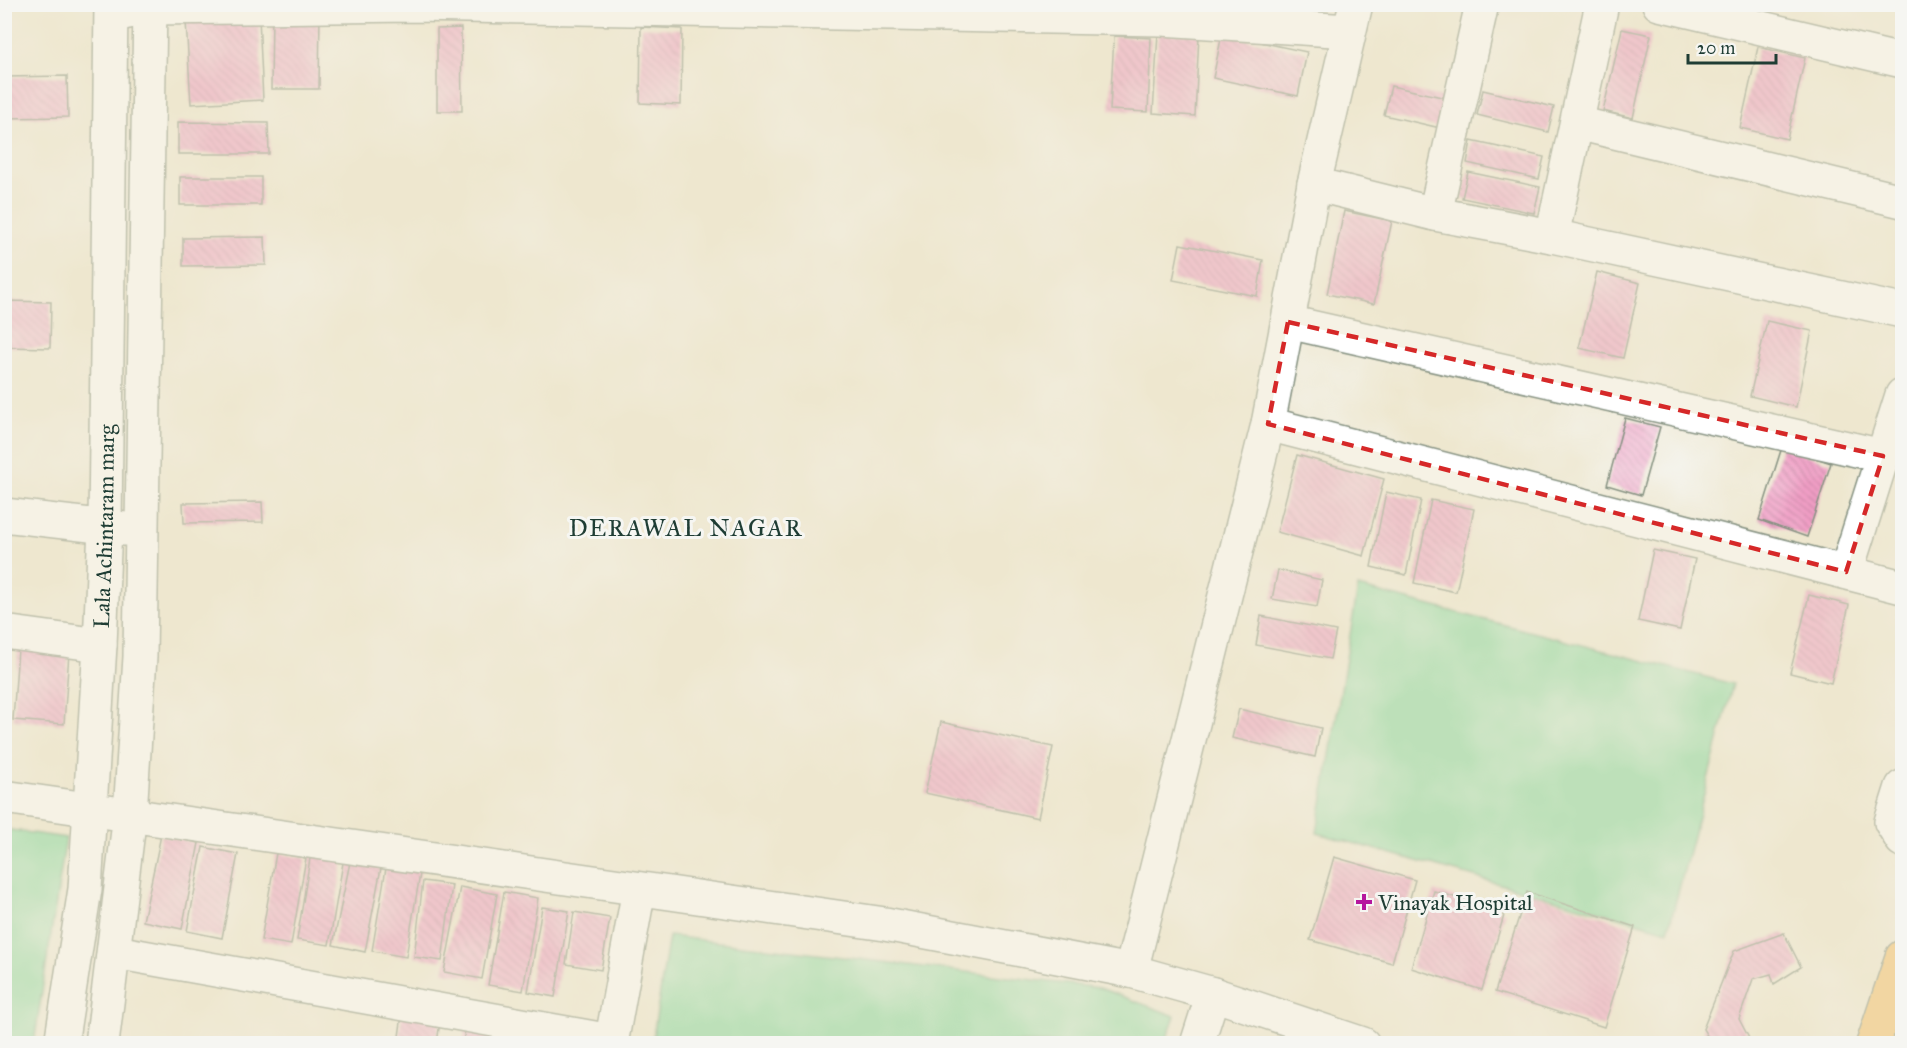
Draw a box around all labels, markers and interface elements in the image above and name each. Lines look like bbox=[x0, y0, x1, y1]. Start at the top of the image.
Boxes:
scale bar bbox=[1688, 27, 1776, 65]
text: 20 m bbox=[1697, 37, 1735, 59]
street label: Lala Achintaram marg bbox=[87, 424, 120, 629]
district label: DERAWAL NAGAR bbox=[569, 513, 803, 543]
place label: Vinayak Hospital bbox=[1377, 889, 1533, 916]
marker: Vinayak Hospital bbox=[1355, 893, 1373, 911]

